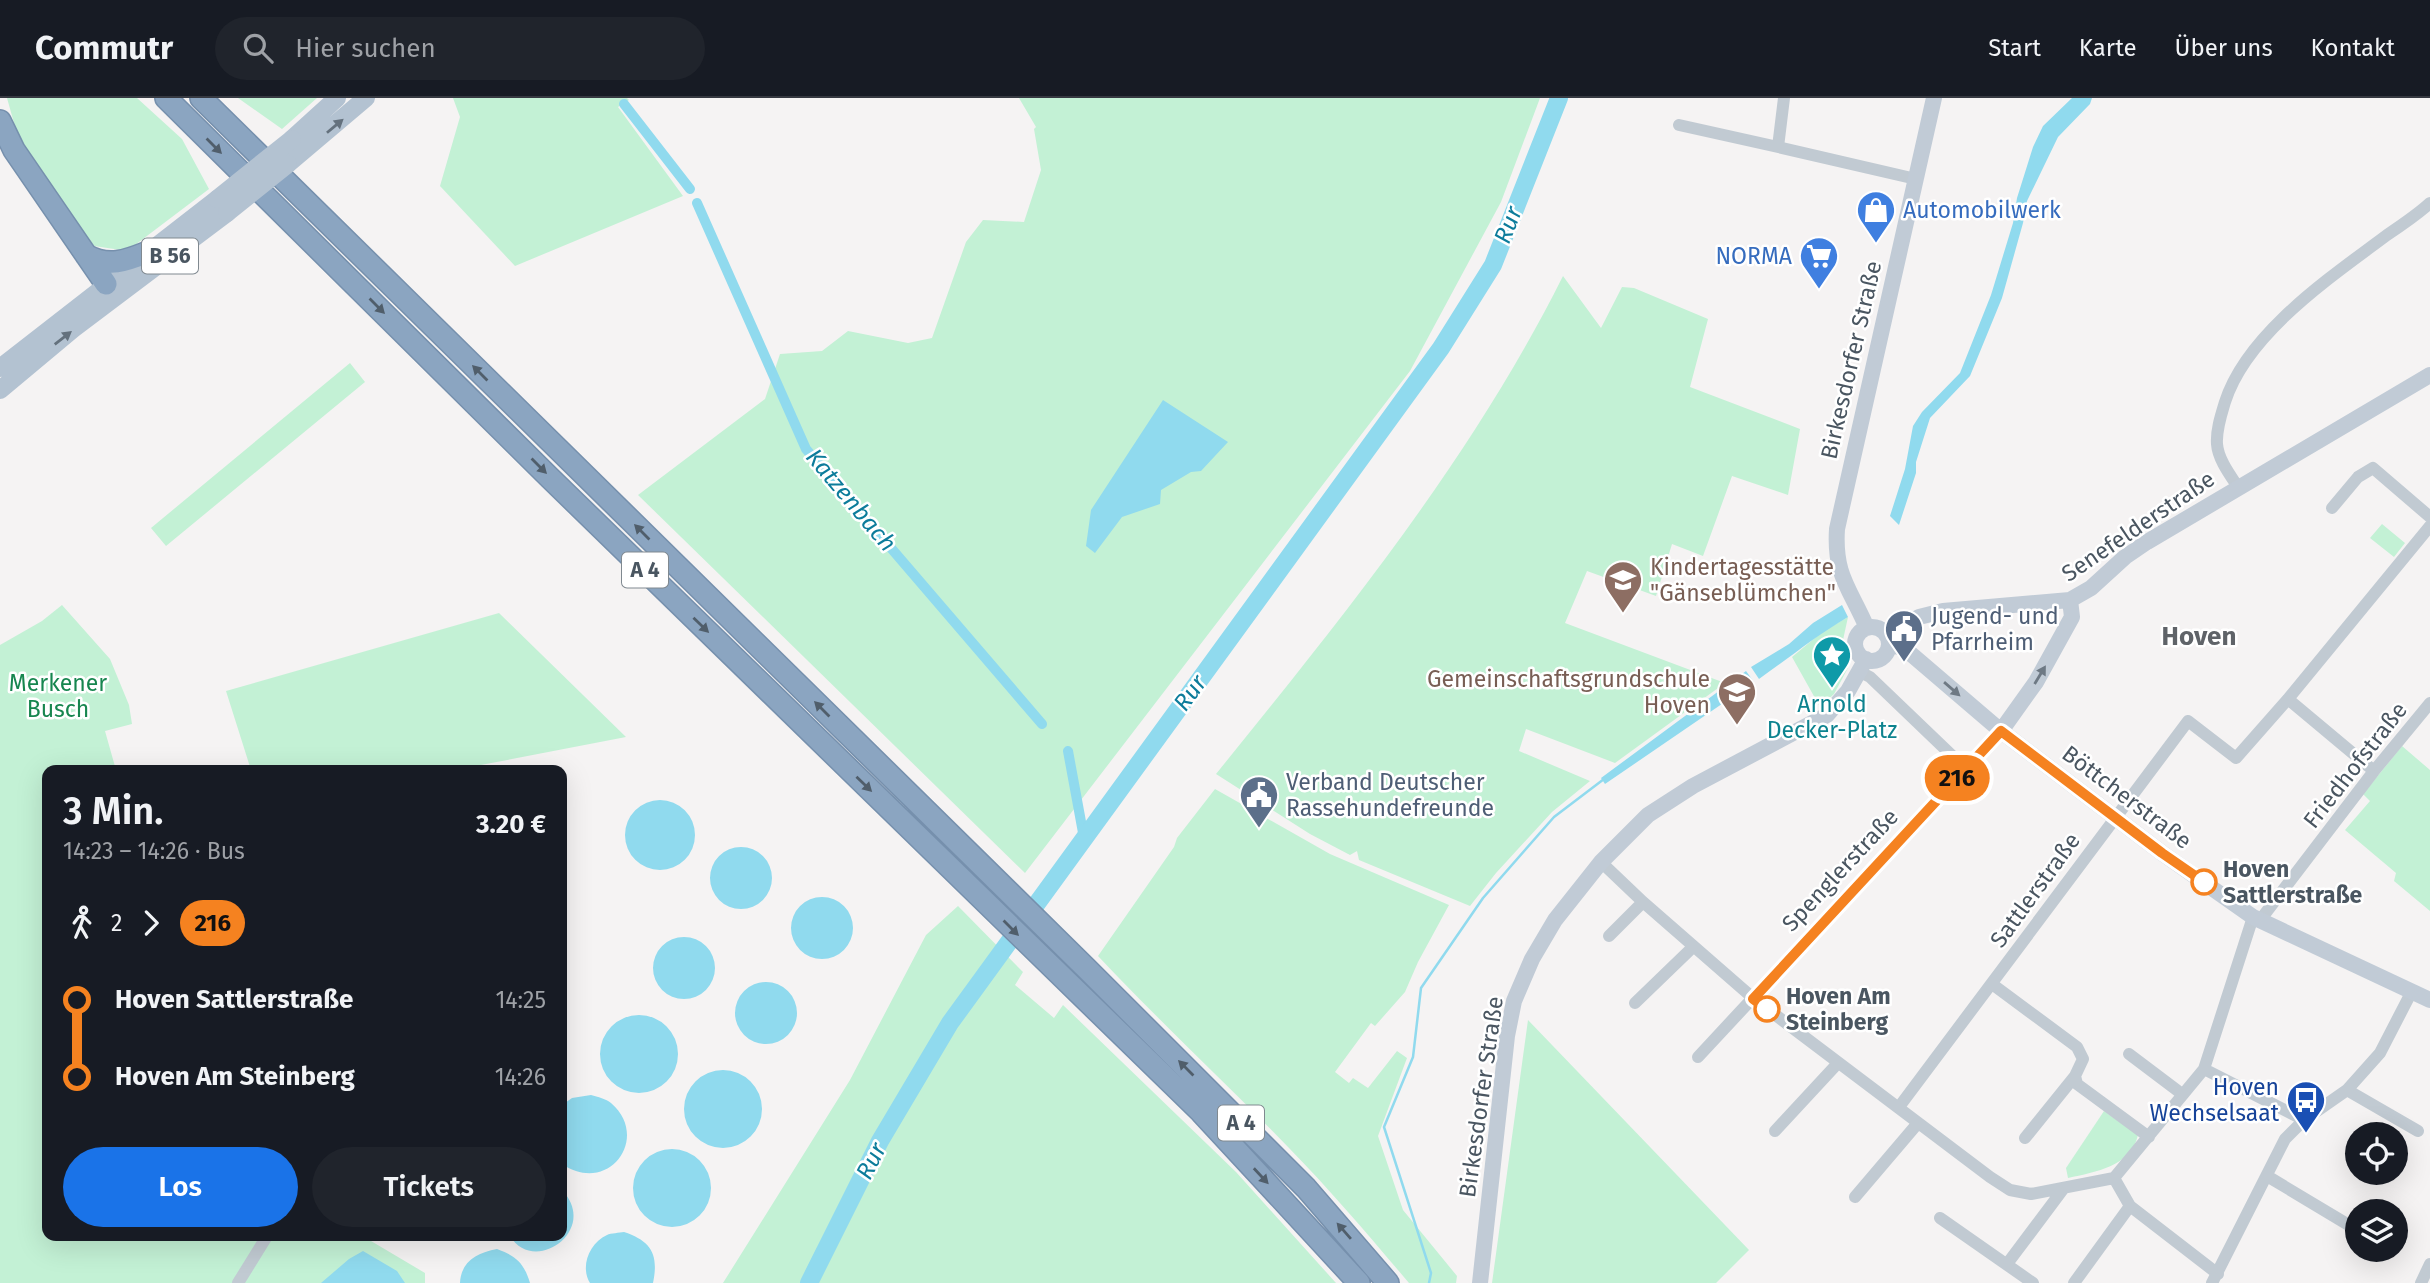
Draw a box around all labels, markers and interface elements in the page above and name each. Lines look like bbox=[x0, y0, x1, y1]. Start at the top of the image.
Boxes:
search box bbox=[215, 17, 705, 80]
text: Commutr bbox=[35, 28, 173, 68]
icon: search bbox=[239, 29, 277, 67]
text: Hier suchen bbox=[295, 33, 436, 64]
text: Start bbox=[1988, 34, 2041, 62]
text: Karte bbox=[2079, 34, 2137, 62]
text: Über uns bbox=[2175, 34, 2273, 62]
text: Kontakt bbox=[2311, 34, 2395, 62]
one-way arrow bbox=[327, 119, 344, 134]
one-way arrow bbox=[206, 137, 223, 154]
shop icon: Automobilwerk bbox=[1855, 189, 1897, 244]
place label: Automobilwerk bbox=[1903, 196, 2061, 224]
water label: Rur bbox=[1488, 202, 1528, 247]
supermarket icon: NORMA bbox=[1798, 235, 1840, 290]
road number: B 56 bbox=[142, 238, 198, 274]
place label: NORMA bbox=[1715, 242, 1793, 270]
street label: Birkesdorfer Straße bbox=[1815, 258, 1887, 462]
one-way arrow bbox=[368, 298, 385, 314]
one-way arrow bbox=[54, 331, 72, 345]
one-way arrow bbox=[472, 365, 488, 381]
water label: Katzenbach bbox=[800, 443, 902, 557]
one-way arrow bbox=[530, 458, 547, 475]
street label: Senefelderstraße bbox=[2056, 465, 2220, 587]
one-way arrow bbox=[634, 525, 651, 541]
road number: A 4 bbox=[622, 552, 668, 588]
place label: Kindertagesstätte "Gänseblümchen" bbox=[1650, 553, 1836, 607]
school or university icon: Kindertagesstätte "Gänseblümchen" bbox=[1602, 559, 1644, 614]
place label: Jugend- und Pfarrheim bbox=[1931, 602, 2059, 656]
public building icon: Jugend- und Pfarrheim bbox=[1883, 608, 1925, 663]
one-way arrow bbox=[693, 617, 710, 634]
district label: Hoven bbox=[2162, 621, 2236, 652]
place icon: Arnold Decker-Platz bbox=[1811, 634, 1853, 689]
place label: Gemeinschaftsgrundschule Hoven bbox=[1427, 665, 1710, 719]
one-way arrow bbox=[2033, 665, 2046, 684]
park label: Merkener Busch bbox=[9, 669, 107, 723]
water label: Rur bbox=[1168, 669, 1213, 716]
school or university icon: Gemeinschaftsgrundschule Hoven bbox=[1716, 671, 1758, 726]
one-way arrow bbox=[1944, 681, 1961, 696]
place label: Arnold Decker-Platz bbox=[1767, 690, 1897, 744]
street label: Friedhofstraße bbox=[2297, 696, 2413, 834]
one-way arrow bbox=[814, 702, 831, 718]
street label: Böttcherstraße bbox=[2057, 739, 2197, 855]
line badge: 216 bbox=[1917, 755, 1997, 801]
text: 216 bbox=[1939, 764, 1975, 792]
place label: Verband Deutscher Rassehundefreunde bbox=[1286, 768, 1494, 822]
public building icon: Verband Deutscher Rassehundefreunde bbox=[1238, 774, 1280, 829]
one-way arrow bbox=[856, 776, 873, 793]
text: 3 Min. bbox=[63, 788, 163, 834]
street label: Spenglerstraße bbox=[1776, 803, 1904, 937]
text: 3.20 € bbox=[476, 809, 546, 840]
street label: Sattlerstraße bbox=[1984, 827, 2086, 953]
text: 14:23 – 14:26 · Bus bbox=[63, 837, 245, 865]
place label: Hoven Sattlerstraße bbox=[2223, 855, 2363, 909]
marker: Hoven Sattlerstraße bbox=[2191, 869, 2217, 895]
icon: walk bbox=[63, 904, 101, 942]
icon: forward bbox=[132, 904, 170, 942]
text: 2 bbox=[111, 909, 122, 937]
text: 216 bbox=[194, 909, 231, 937]
one-way arrow bbox=[1002, 919, 1019, 935]
place label: Hoven Am Steinberg bbox=[1786, 982, 1891, 1036]
text: Hoven Sattlerstraße bbox=[115, 984, 353, 1015]
text: 14:25 bbox=[495, 986, 546, 1014]
street label: Birkesdorfer Straße bbox=[1453, 995, 1509, 1199]
marker: Hoven Am Steinberg bbox=[1754, 996, 1780, 1022]
one-way arrow bbox=[1177, 1059, 1194, 1076]
text: Hoven Am Steinberg bbox=[115, 1061, 355, 1092]
text: 14:26 bbox=[495, 1063, 546, 1091]
place label: Hoven Wechselsaat bbox=[2149, 1073, 2280, 1127]
bus stop icon: Hoven Wechselsaat bbox=[2285, 1079, 2327, 1134]
road number: A 4 bbox=[1218, 1105, 1264, 1140]
map controls bbox=[2345, 1122, 2408, 1262]
button: locate bbox=[2345, 1122, 2408, 1185]
water label: Rur bbox=[850, 1137, 892, 1184]
button: Los bbox=[63, 1147, 298, 1227]
button: Tickets bbox=[312, 1147, 546, 1227]
one-way arrow bbox=[1252, 1167, 1268, 1184]
button: layers bbox=[2345, 1199, 2408, 1262]
one-way arrow bbox=[1337, 1223, 1352, 1240]

